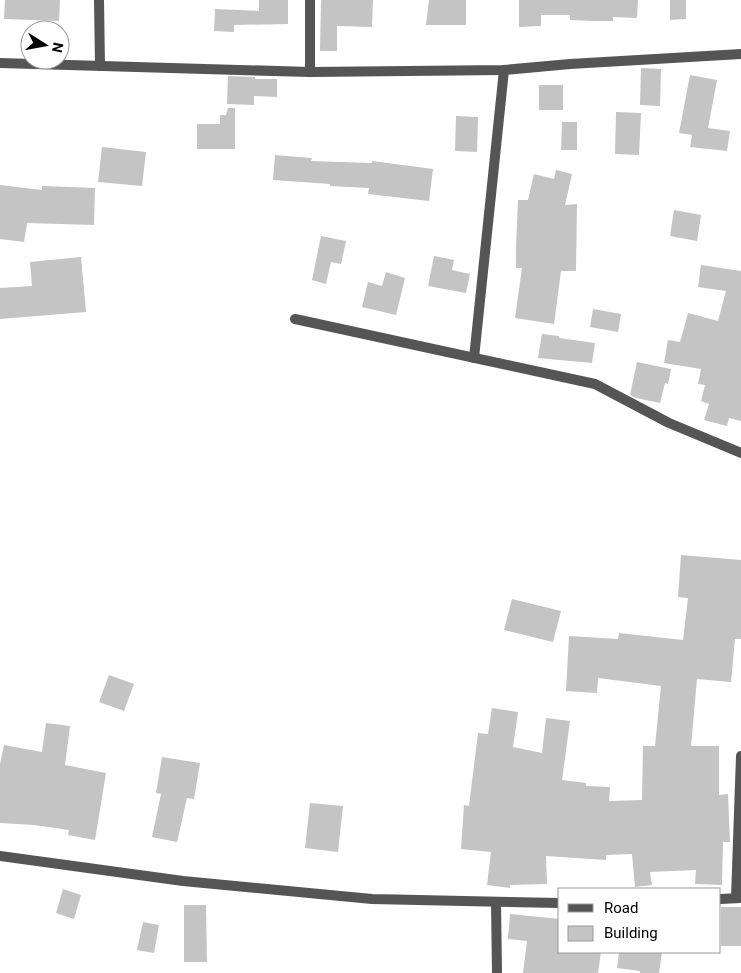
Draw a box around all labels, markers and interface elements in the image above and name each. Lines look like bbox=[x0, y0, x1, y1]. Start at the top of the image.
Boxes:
north arrow bbox=[20, 20, 70, 70]
text: N bbox=[49, 41, 67, 54]
legend bbox=[558, 888, 721, 953]
text: Road bbox=[604, 899, 638, 917]
text: Building bbox=[604, 924, 658, 942]

